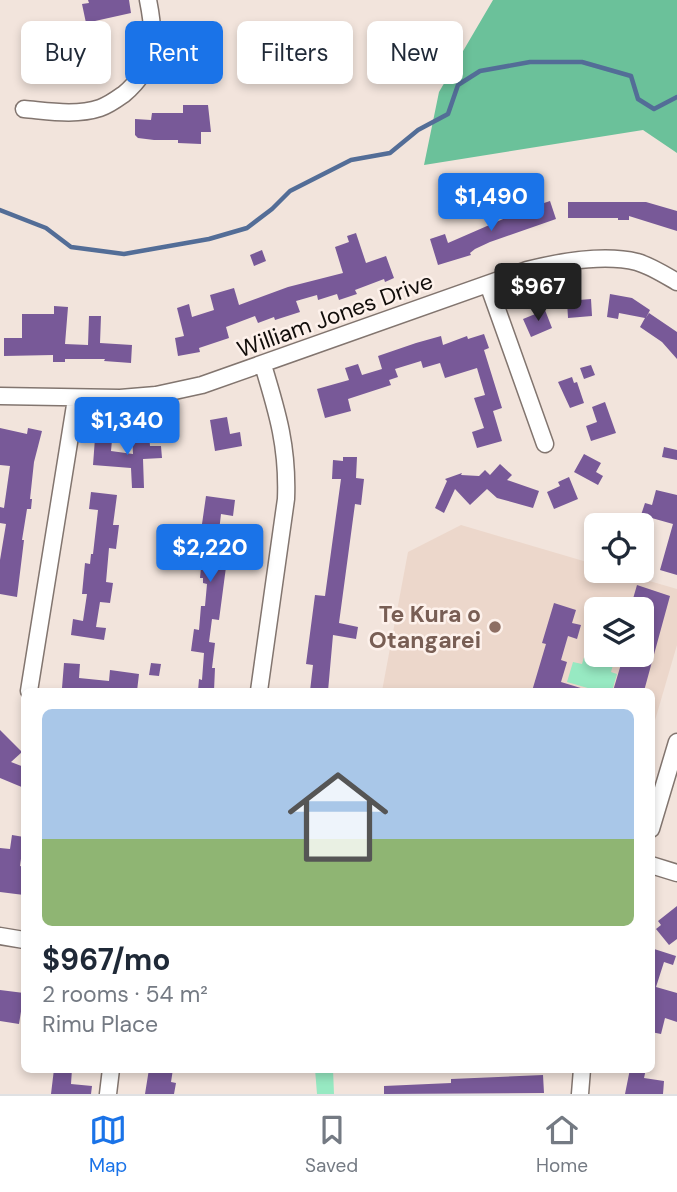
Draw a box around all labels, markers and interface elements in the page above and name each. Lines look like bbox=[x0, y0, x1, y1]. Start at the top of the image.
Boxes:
chip: Buy bbox=[21, 21, 111, 84]
chip: Rent bbox=[125, 21, 223, 84]
chip: Filters bbox=[237, 21, 353, 84]
chip: New bbox=[367, 21, 463, 84]
pin: $1,490 bbox=[434, 174, 548, 233]
text: $1,490 bbox=[454, 181, 528, 211]
pin: $967 bbox=[497, 264, 579, 323]
street label: William Jones Drive bbox=[233, 266, 437, 364]
text: $967 bbox=[510, 271, 566, 301]
pin: $1,340 bbox=[70, 398, 184, 457]
text: $1,340 bbox=[91, 405, 163, 435]
map controls bbox=[584, 513, 654, 667]
button: locate bbox=[584, 513, 654, 583]
pin: $2,220 bbox=[153, 524, 267, 584]
text: $2,220 bbox=[172, 532, 248, 562]
button: layers bbox=[584, 597, 654, 667]
place label: Te Kura o Otangarei bbox=[369, 599, 481, 655]
marker: Te Kura o Otangarei bbox=[487, 619, 503, 635]
icon: home bbox=[275, 754, 401, 880]
text: $967/mo bbox=[42, 940, 170, 979]
text: 2 rooms · 54 m² bbox=[42, 979, 208, 1009]
text: Rimu Place bbox=[42, 1009, 158, 1039]
tab: Map bbox=[89, 1111, 127, 1178]
tab: Saved bbox=[305, 1111, 358, 1178]
tab: Home bbox=[536, 1111, 588, 1178]

